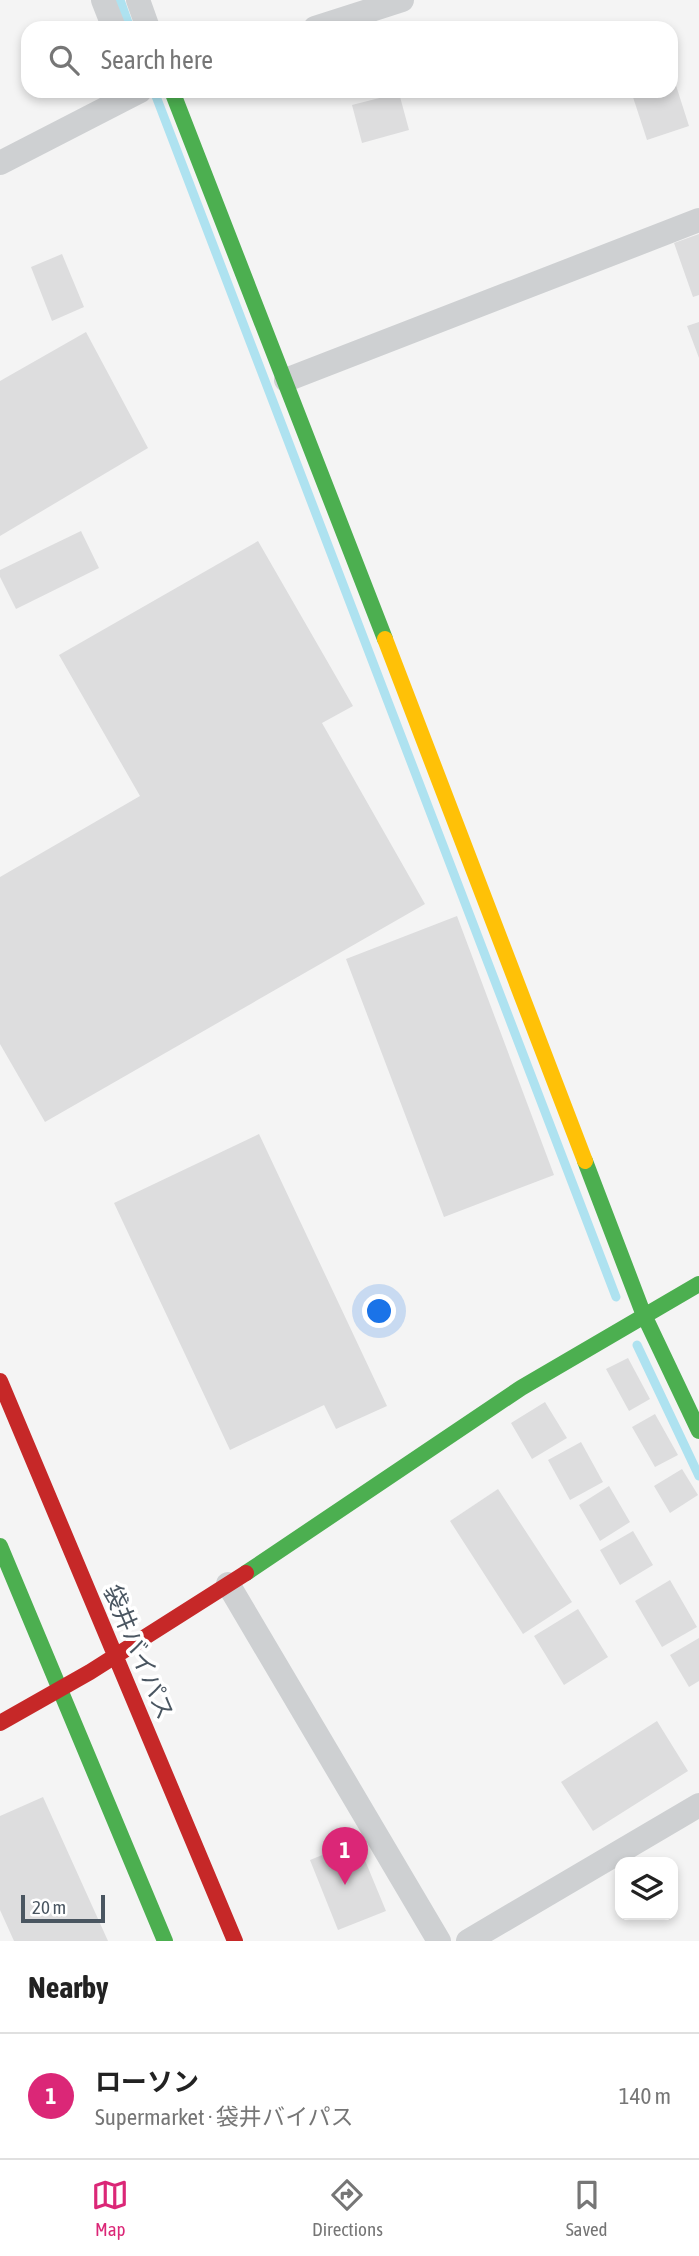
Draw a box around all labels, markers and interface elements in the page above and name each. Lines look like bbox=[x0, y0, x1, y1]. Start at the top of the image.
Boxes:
search box bbox=[21, 21, 678, 98]
icon: search bbox=[45, 41, 83, 79]
text: Search here bbox=[101, 45, 213, 75]
your location bbox=[362, 1294, 396, 1328]
street label: 袋井バイパス bbox=[99, 1581, 179, 1723]
pin: 1 bbox=[322, 1827, 368, 1885]
map controls bbox=[615, 1857, 678, 1920]
button: layers bbox=[615, 1857, 678, 1920]
scale bar bbox=[21, 1892, 105, 1924]
text: 20 m bbox=[32, 1896, 66, 1918]
text: Nearby bbox=[28, 1970, 108, 2004]
text: ローソン bbox=[95, 2067, 199, 2097]
text: 1 bbox=[46, 2083, 56, 2109]
text: 140 m bbox=[619, 2083, 671, 2109]
text: Supermarket · 袋井バイパス bbox=[95, 2104, 353, 2130]
tab: Map bbox=[91, 2176, 129, 2240]
tab: Directions bbox=[312, 2176, 383, 2240]
tab: Saved bbox=[566, 2176, 608, 2240]

